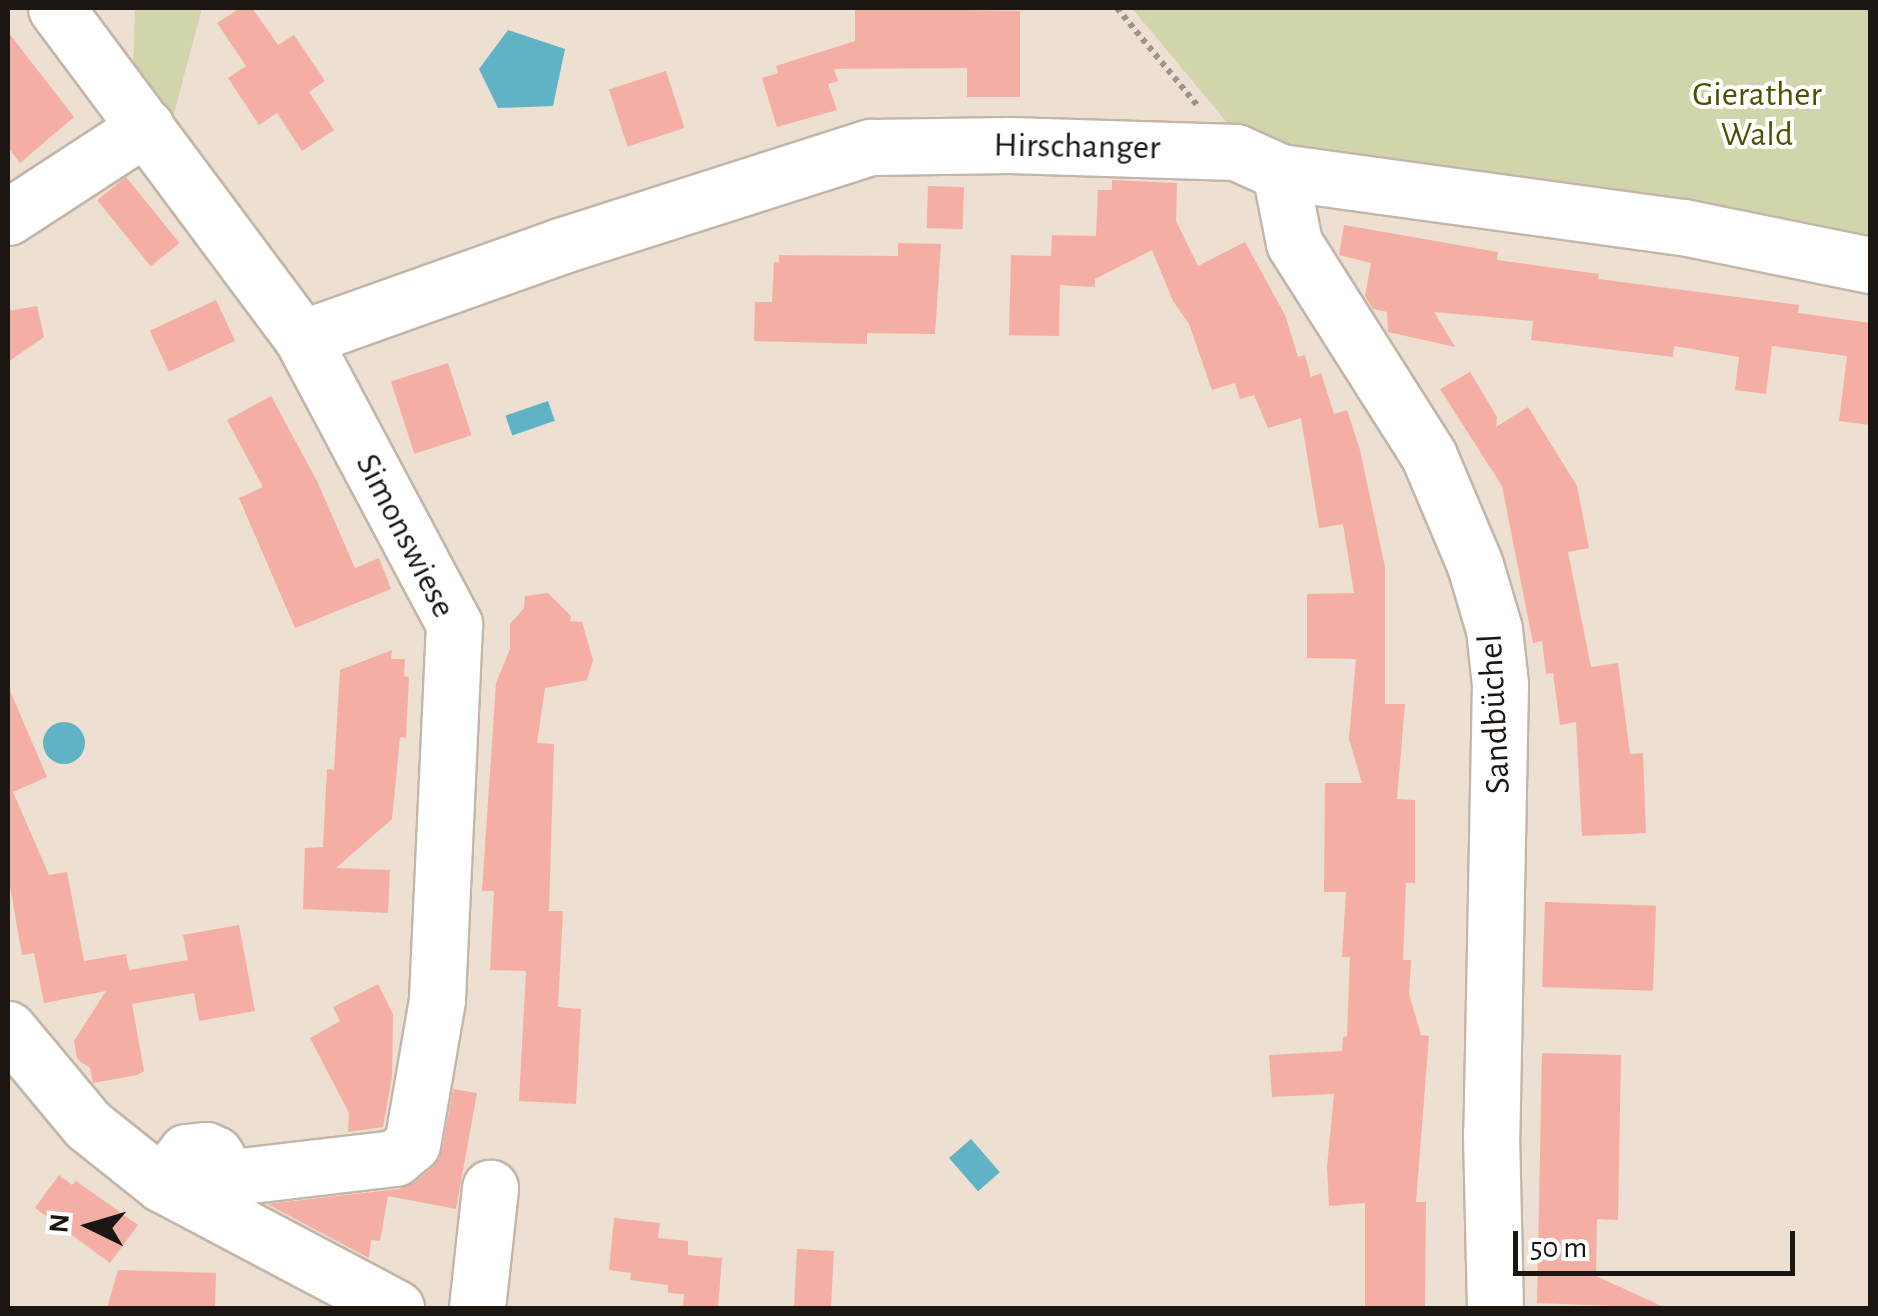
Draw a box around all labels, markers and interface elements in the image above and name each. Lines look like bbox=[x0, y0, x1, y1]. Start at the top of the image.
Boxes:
park label: Gierather Wald bbox=[1692, 74, 1822, 156]
street label: Hirschanger bbox=[993, 125, 1161, 169]
street label: Simonswiese bbox=[346, 447, 464, 625]
street label: Sandbüchel bbox=[1470, 633, 1520, 795]
north arrow bbox=[40, 1176, 140, 1276]
scale bar bbox=[1518, 1211, 1800, 1273]
text: N bbox=[45, 1212, 75, 1234]
text: 50 m bbox=[1530, 1233, 1587, 1263]

